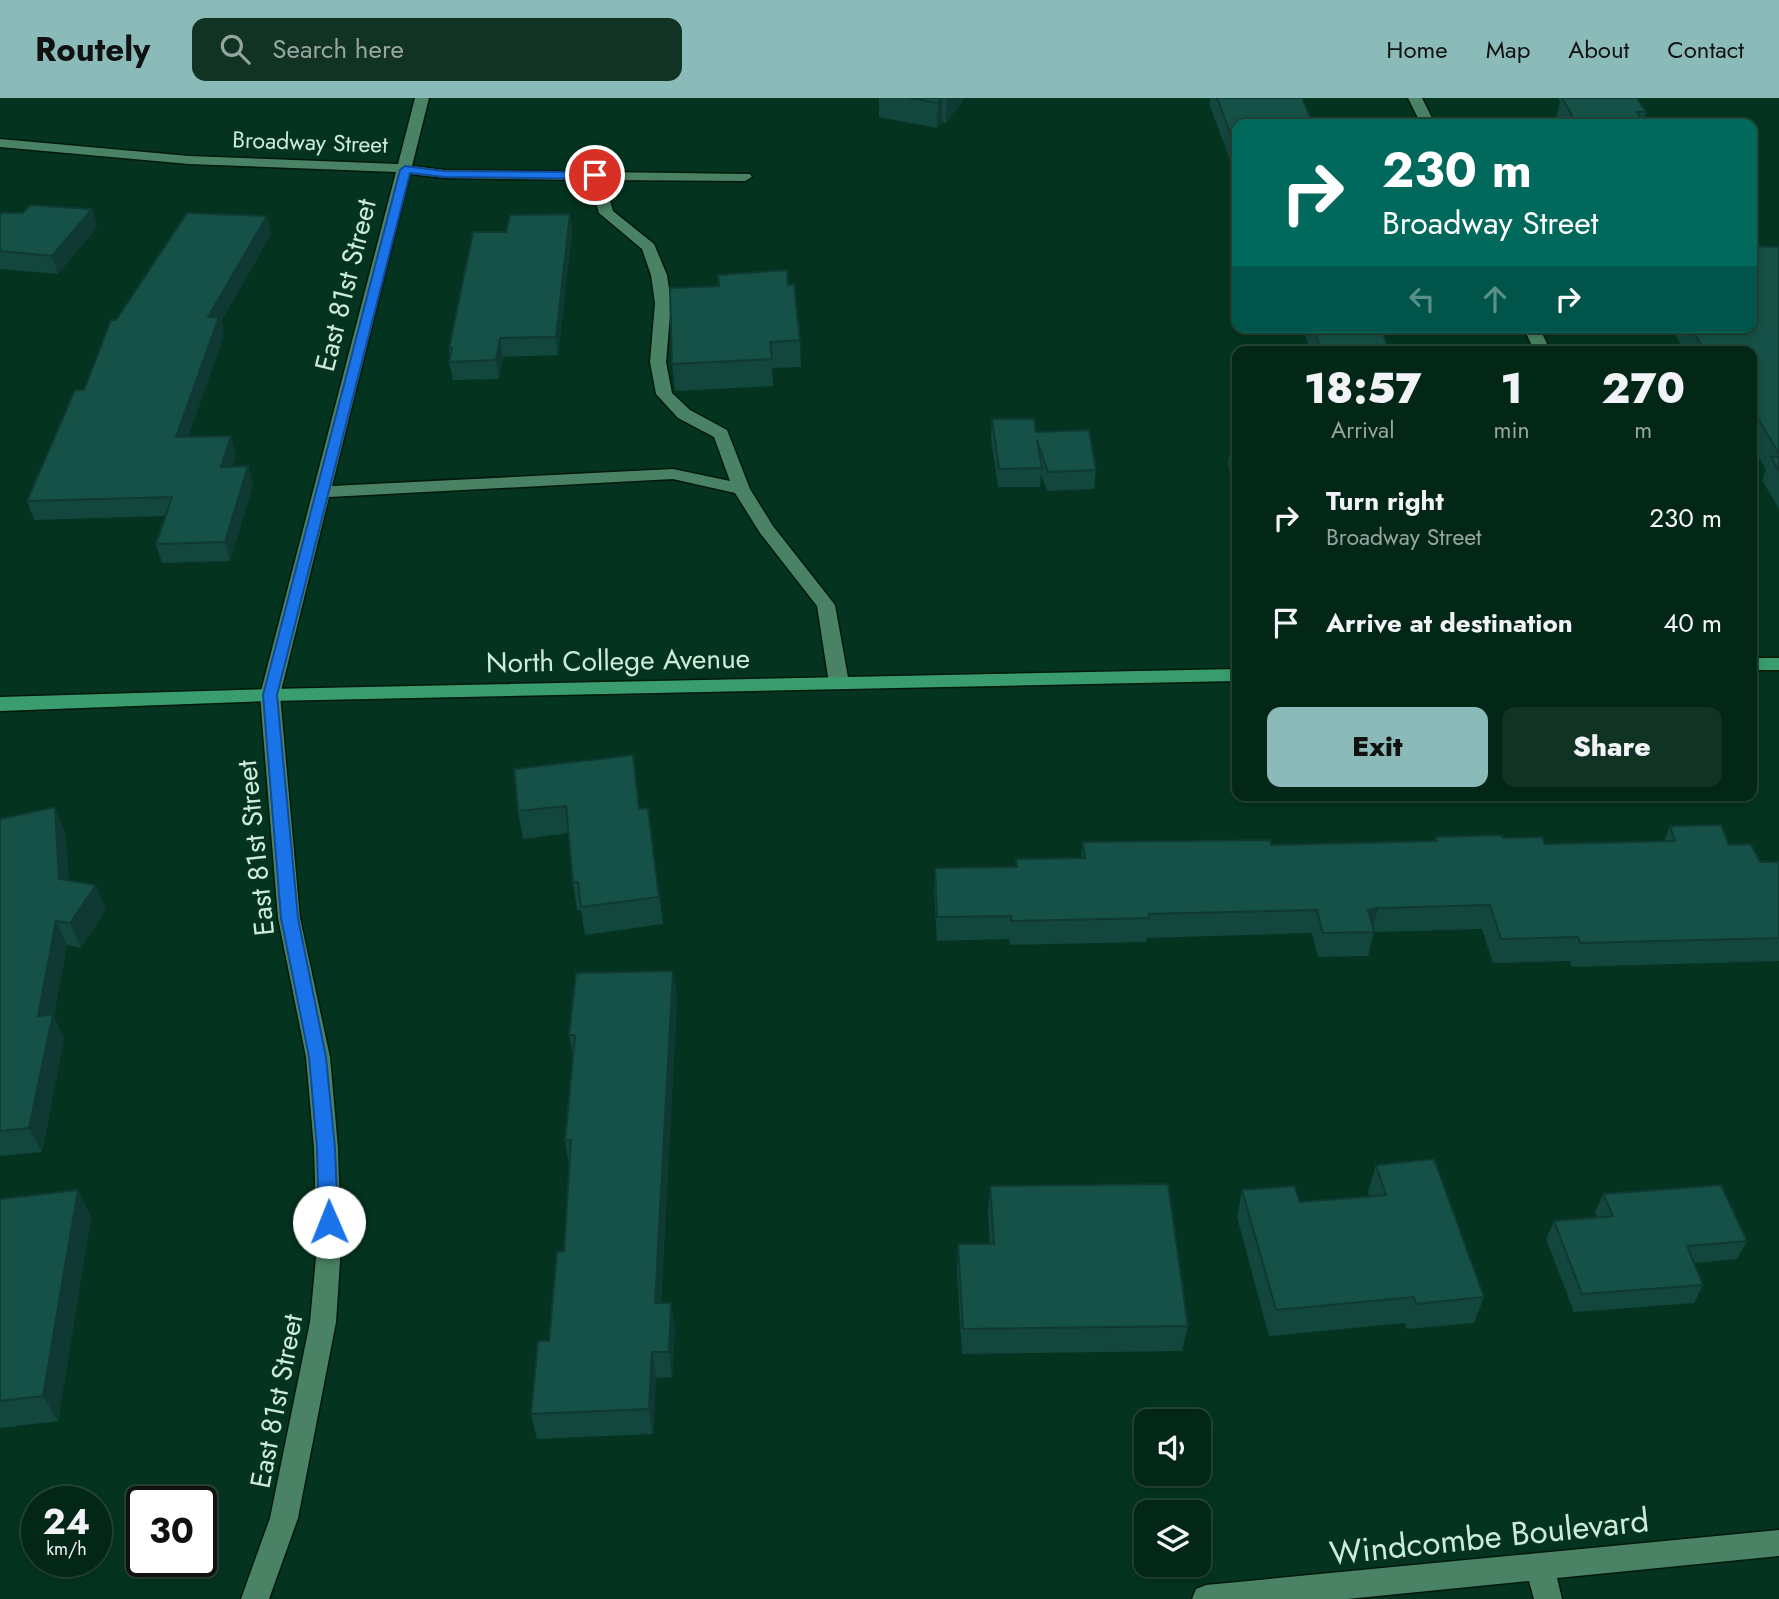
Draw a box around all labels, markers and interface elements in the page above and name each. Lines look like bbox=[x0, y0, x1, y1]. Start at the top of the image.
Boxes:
search box bbox=[192, 18, 682, 81]
text: Routely bbox=[35, 26, 150, 73]
icon: search bbox=[216, 30, 254, 68]
text: Search here bbox=[272, 30, 404, 68]
text: Home bbox=[1386, 32, 1448, 67]
text: Map bbox=[1486, 32, 1530, 67]
text: About bbox=[1568, 32, 1629, 67]
text: Contact bbox=[1667, 32, 1744, 67]
street label: Broadway Street bbox=[232, 122, 389, 162]
text: 230 m bbox=[1382, 135, 1532, 205]
pin bbox=[565, 145, 625, 205]
icon: right bbox=[1267, 147, 1358, 238]
icon: arrive bbox=[576, 156, 614, 194]
street label: East 81st Street bbox=[304, 194, 387, 376]
text: Broadway Street bbox=[1382, 200, 1598, 246]
icon: left bbox=[1403, 280, 1441, 318]
icon: ahead bbox=[1476, 280, 1514, 318]
icon: right bbox=[1549, 280, 1587, 318]
text: 18:57 bbox=[1304, 358, 1422, 419]
text: 1 bbox=[1500, 358, 1523, 419]
text: 270 bbox=[1602, 358, 1685, 419]
text: Arrival bbox=[1331, 413, 1394, 447]
text: min bbox=[1494, 413, 1530, 447]
text: m bbox=[1634, 413, 1652, 447]
text: Turn right bbox=[1326, 482, 1444, 520]
icon: right bbox=[1267, 499, 1305, 537]
text: 230 m bbox=[1649, 499, 1722, 537]
text: Broadway Street bbox=[1326, 520, 1482, 554]
icon: arrive bbox=[1267, 604, 1305, 642]
text: Arrive at destination bbox=[1326, 604, 1573, 642]
text: 40 m bbox=[1663, 604, 1722, 642]
street label: North College Avenue bbox=[486, 638, 750, 683]
button: Exit bbox=[1267, 707, 1488, 787]
button: Share bbox=[1502, 707, 1722, 787]
street label: East 81st Street bbox=[226, 758, 285, 938]
position arrow bbox=[292, 1185, 366, 1259]
street label: East 81st Street bbox=[240, 1310, 313, 1492]
map controls bbox=[1134, 1409, 1211, 1577]
button: sound bbox=[1134, 1409, 1211, 1486]
speed limit sign: 30 bbox=[126, 1486, 217, 1577]
street label: Windcombe Boulevard bbox=[1327, 1496, 1651, 1577]
text: 24 bbox=[43, 1497, 90, 1547]
button: layers bbox=[1134, 1500, 1211, 1577]
text: km/h bbox=[46, 1536, 87, 1562]

